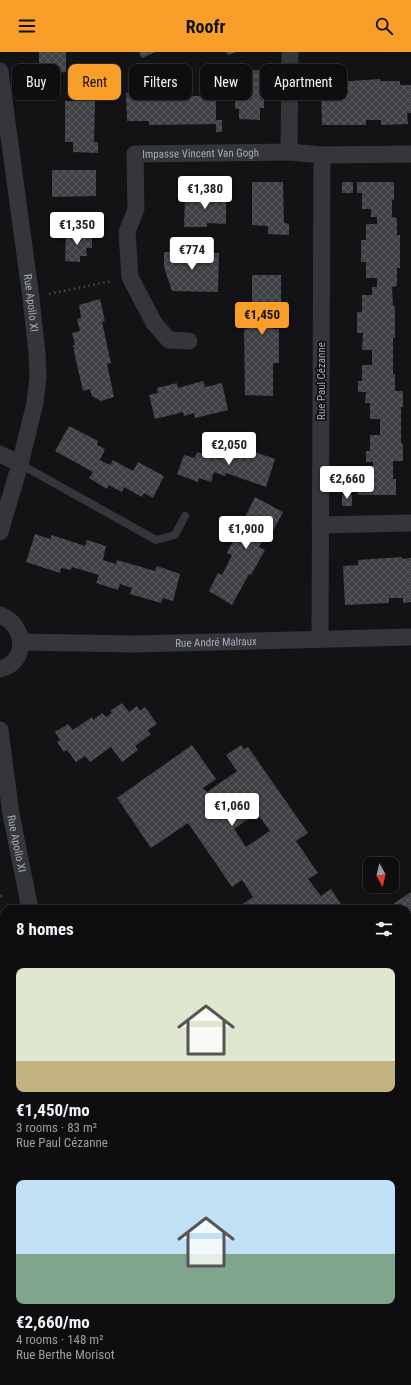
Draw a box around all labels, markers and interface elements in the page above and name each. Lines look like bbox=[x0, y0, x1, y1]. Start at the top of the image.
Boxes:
icon: menu bbox=[16, 15, 38, 37]
icon: search bbox=[373, 15, 395, 37]
text: Roofr bbox=[186, 16, 225, 37]
chip: Buy bbox=[12, 64, 60, 100]
chip: Rent bbox=[68, 64, 121, 100]
chip: Filters bbox=[129, 64, 192, 100]
chip: New bbox=[200, 64, 252, 100]
chip: Apartment bbox=[260, 64, 347, 100]
street label: Impasse Vincent Van Gogh bbox=[142, 146, 259, 161]
pin: €1,380 bbox=[172, 176, 238, 210]
text: €1,380 bbox=[187, 181, 223, 196]
pin: €1,350 bbox=[44, 212, 110, 246]
text: €1,350 bbox=[59, 217, 95, 232]
pin: €774 bbox=[168, 237, 216, 271]
text: €774 bbox=[179, 242, 205, 257]
street label: Rue Apollo XI bbox=[21, 273, 41, 333]
pin: €1,450 bbox=[229, 302, 295, 336]
text: €1,450 bbox=[244, 307, 280, 322]
street label: Rue Paul Cézanne bbox=[315, 342, 328, 420]
pin: €2,050 bbox=[196, 432, 262, 466]
text: €2,050 bbox=[211, 437, 247, 452]
pin: €2,660 bbox=[314, 466, 380, 500]
text: €2,660 bbox=[329, 471, 365, 486]
pin: €1,900 bbox=[213, 516, 279, 550]
text: €1,900 bbox=[228, 521, 264, 536]
street label: Rue André Malraux bbox=[175, 635, 257, 650]
pin: €1,060 bbox=[199, 793, 265, 827]
text: €1,060 bbox=[214, 798, 250, 813]
street label: Rue Apollo XI bbox=[4, 814, 29, 874]
north arrow bbox=[363, 857, 399, 893]
map controls bbox=[363, 857, 399, 893]
icon: filters bbox=[373, 918, 395, 940]
text: 8 homes bbox=[16, 919, 74, 939]
icon: home bbox=[170, 994, 242, 1066]
text: €1,450/mo bbox=[16, 1100, 90, 1120]
text: 3 rooms · 83 m² bbox=[16, 1120, 97, 1135]
text: Rue Paul Cézanne bbox=[16, 1135, 108, 1150]
icon: home bbox=[170, 1206, 242, 1278]
text: €2,660/mo bbox=[16, 1312, 90, 1332]
text: 4 rooms · 148 m² bbox=[16, 1332, 103, 1347]
text: Rue Berthe Morisot bbox=[16, 1347, 115, 1362]

